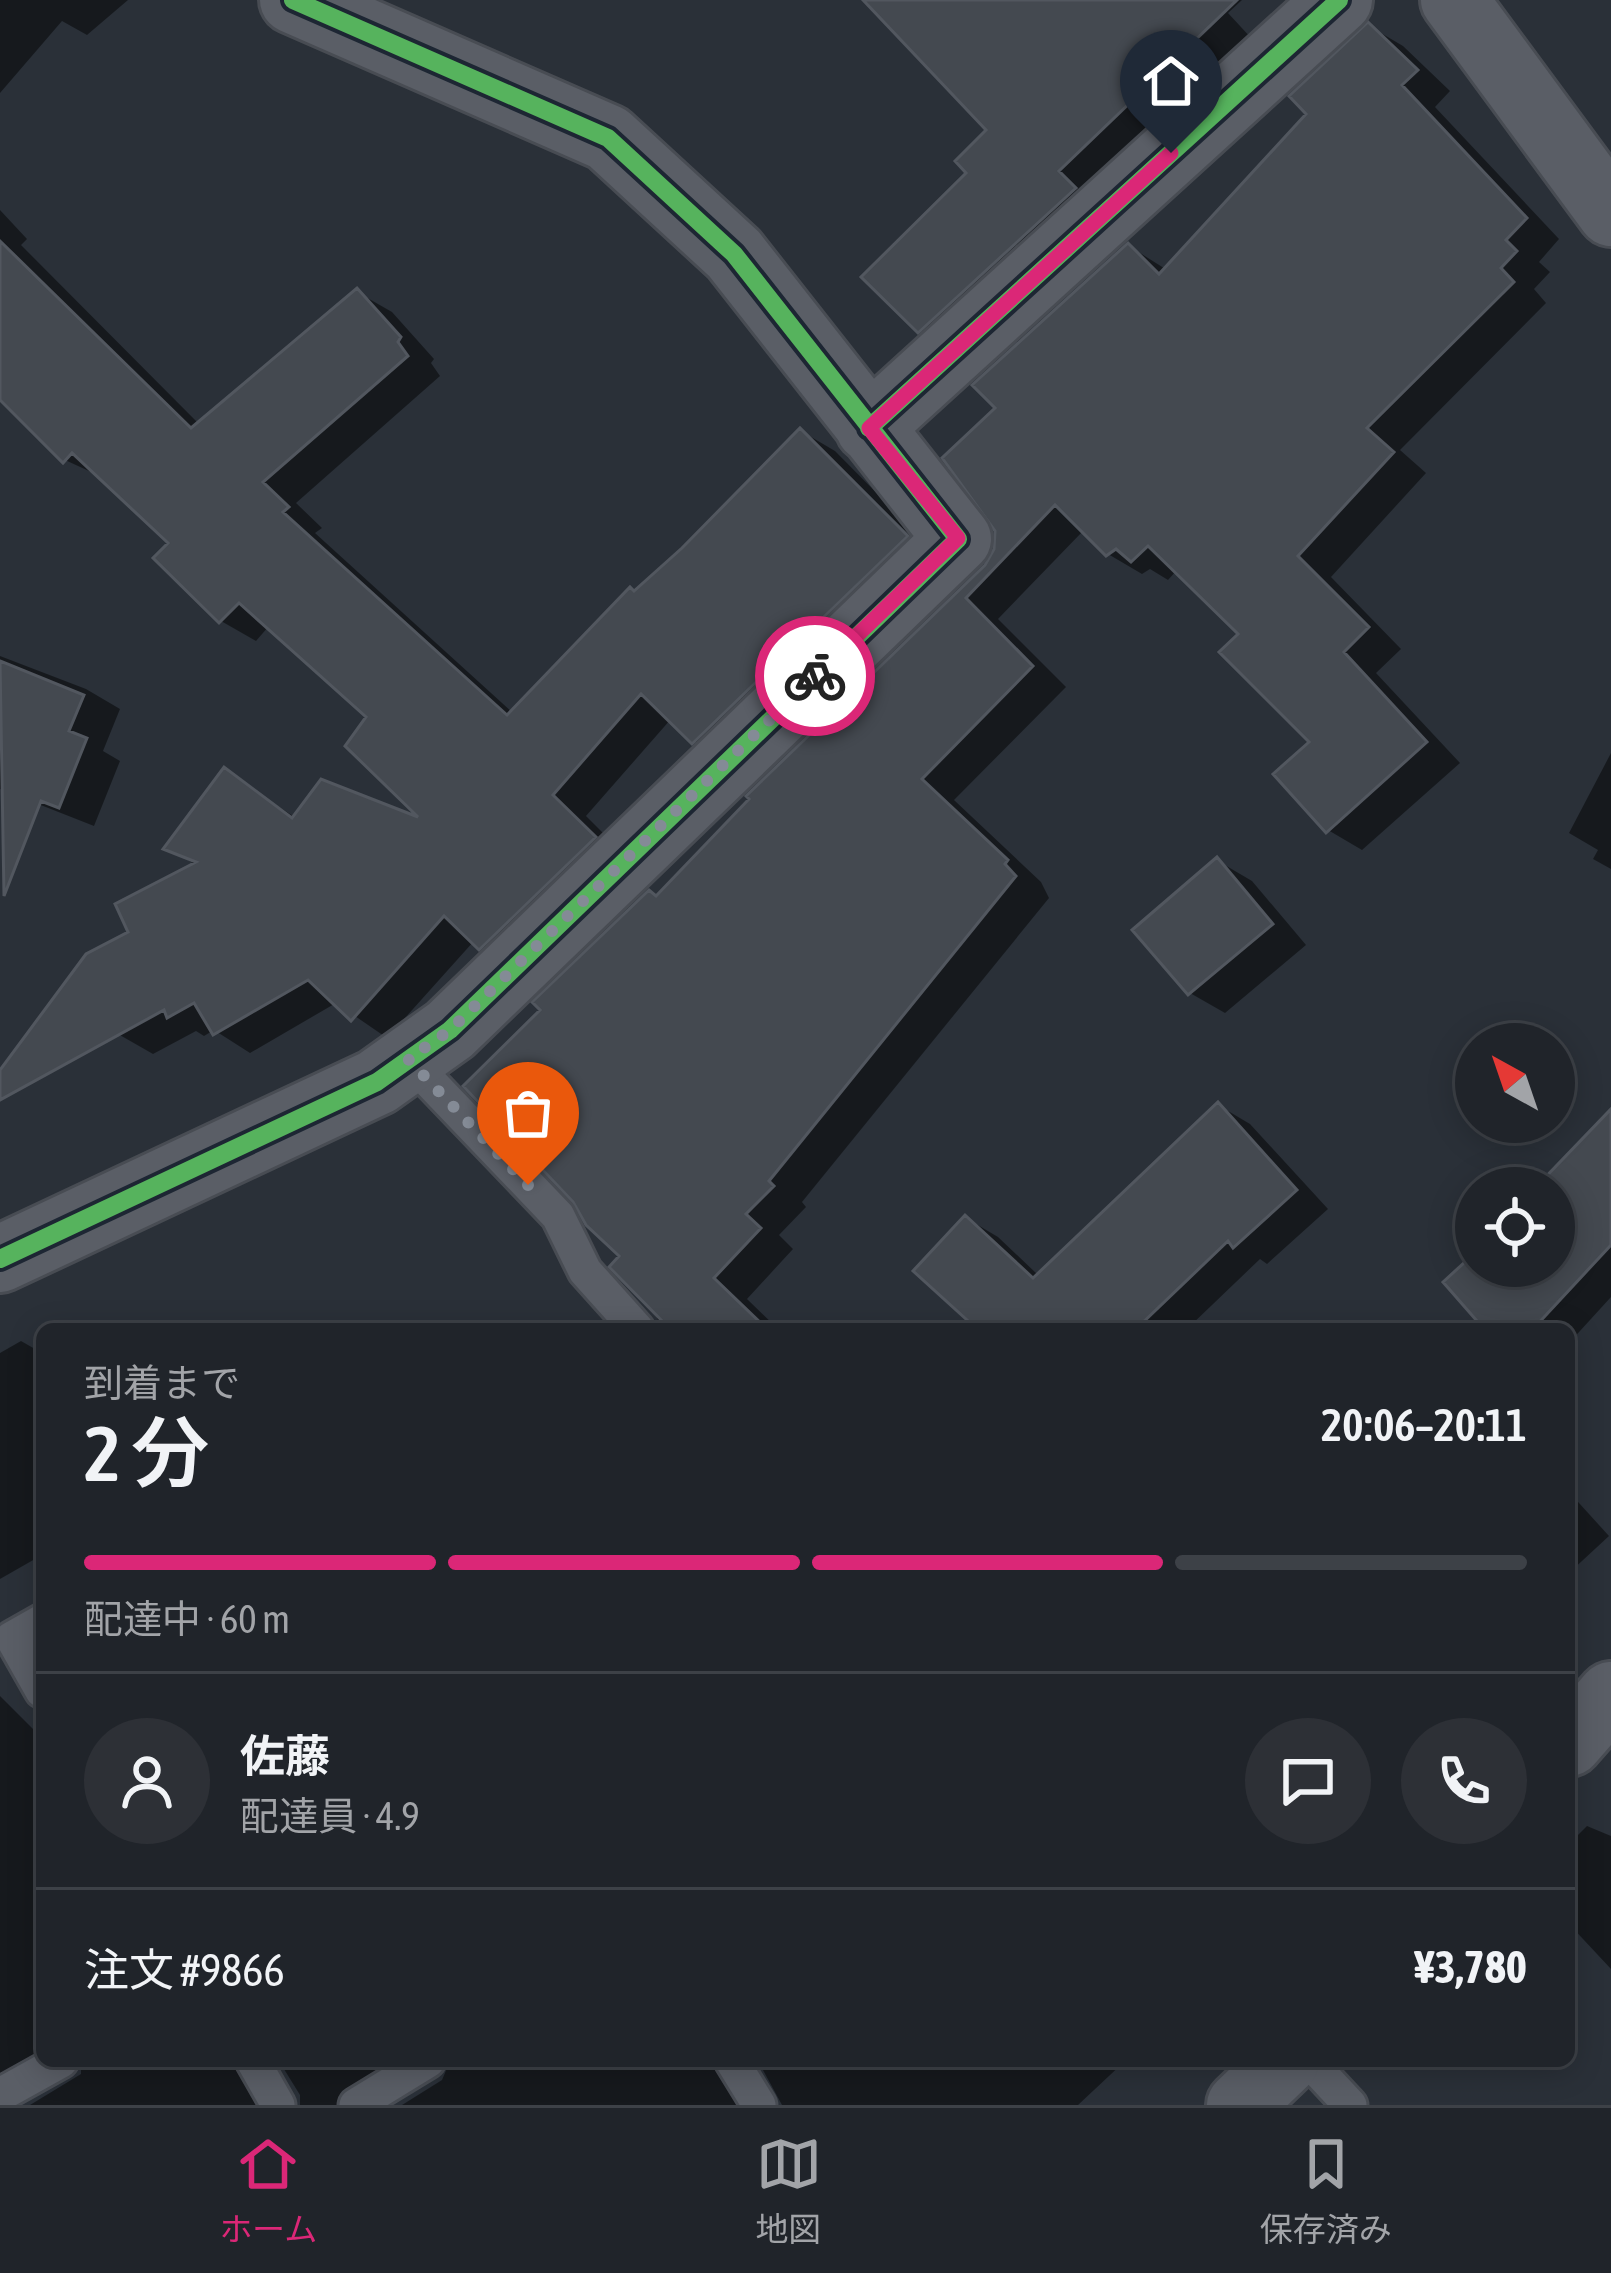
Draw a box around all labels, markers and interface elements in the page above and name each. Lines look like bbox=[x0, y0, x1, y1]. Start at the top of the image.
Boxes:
pin bbox=[1120, 30, 1222, 153]
icon: home bbox=[1138, 48, 1204, 114]
courier bbox=[755, 616, 875, 736]
icon: bike bbox=[782, 643, 848, 709]
north arrow bbox=[1455, 1023, 1575, 1143]
map controls bbox=[1455, 1023, 1575, 1287]
pin bbox=[477, 1062, 579, 1185]
icon: bag bbox=[495, 1080, 561, 1146]
button: locate bbox=[1455, 1167, 1575, 1287]
text: 到着まで bbox=[84, 1361, 240, 1405]
text: 20:06–20:11 bbox=[1321, 1399, 1527, 1451]
text: 2 分 bbox=[84, 1408, 209, 1498]
text: 配達中 · 60 m bbox=[84, 1597, 290, 1641]
button: person bbox=[84, 1718, 210, 1844]
button: chat bbox=[1245, 1718, 1371, 1844]
button: phone bbox=[1401, 1718, 1527, 1844]
text: 佐藤 bbox=[240, 1730, 330, 1782]
text: 配達員 · 4.9 bbox=[240, 1794, 420, 1838]
text: ¥3,780 bbox=[1414, 1941, 1527, 1993]
text: 注文 #9866 bbox=[84, 1944, 285, 1996]
tab: ホーム bbox=[219, 2131, 317, 2251]
tab: 地図 bbox=[756, 2131, 822, 2251]
tab: 保存済み bbox=[1260, 2131, 1392, 2251]

